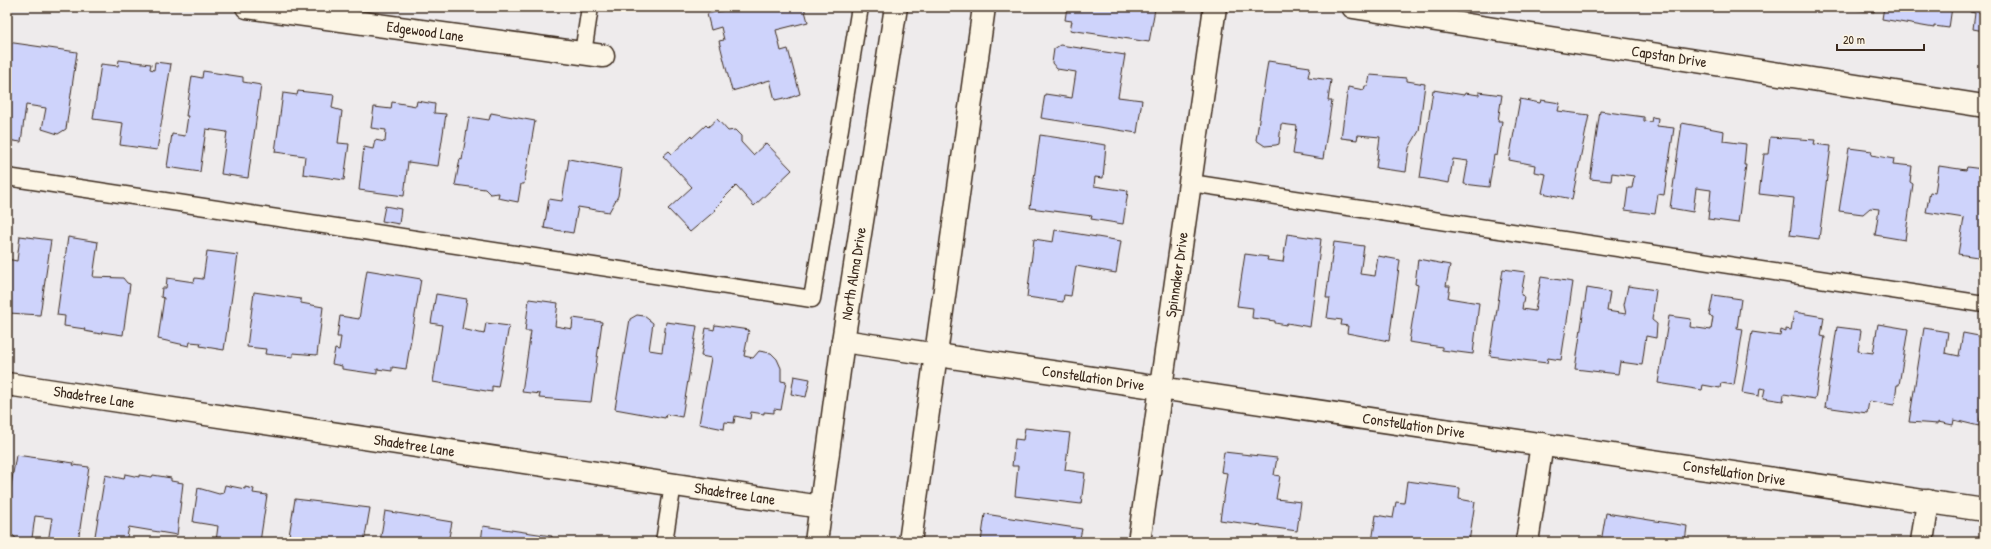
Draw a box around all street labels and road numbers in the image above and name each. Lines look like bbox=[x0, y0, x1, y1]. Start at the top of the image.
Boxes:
street label: Edgewood Lane bbox=[385, 15, 465, 47]
street label: Capstan Drive bbox=[1630, 40, 1708, 72]
street label: North Alma Drive bbox=[835, 226, 871, 322]
street label: Spinnaker Drive bbox=[1160, 231, 1193, 319]
street label: Constellation Drive bbox=[1041, 360, 1146, 396]
street label: Shadetree Lane bbox=[52, 380, 136, 413]
street label: Constellation Drive bbox=[1361, 407, 1467, 443]
street label: Shadetree Lane bbox=[373, 429, 456, 462]
street label: Constellation Drive bbox=[1682, 455, 1787, 490]
street label: Shadetree Lane bbox=[693, 477, 777, 510]

